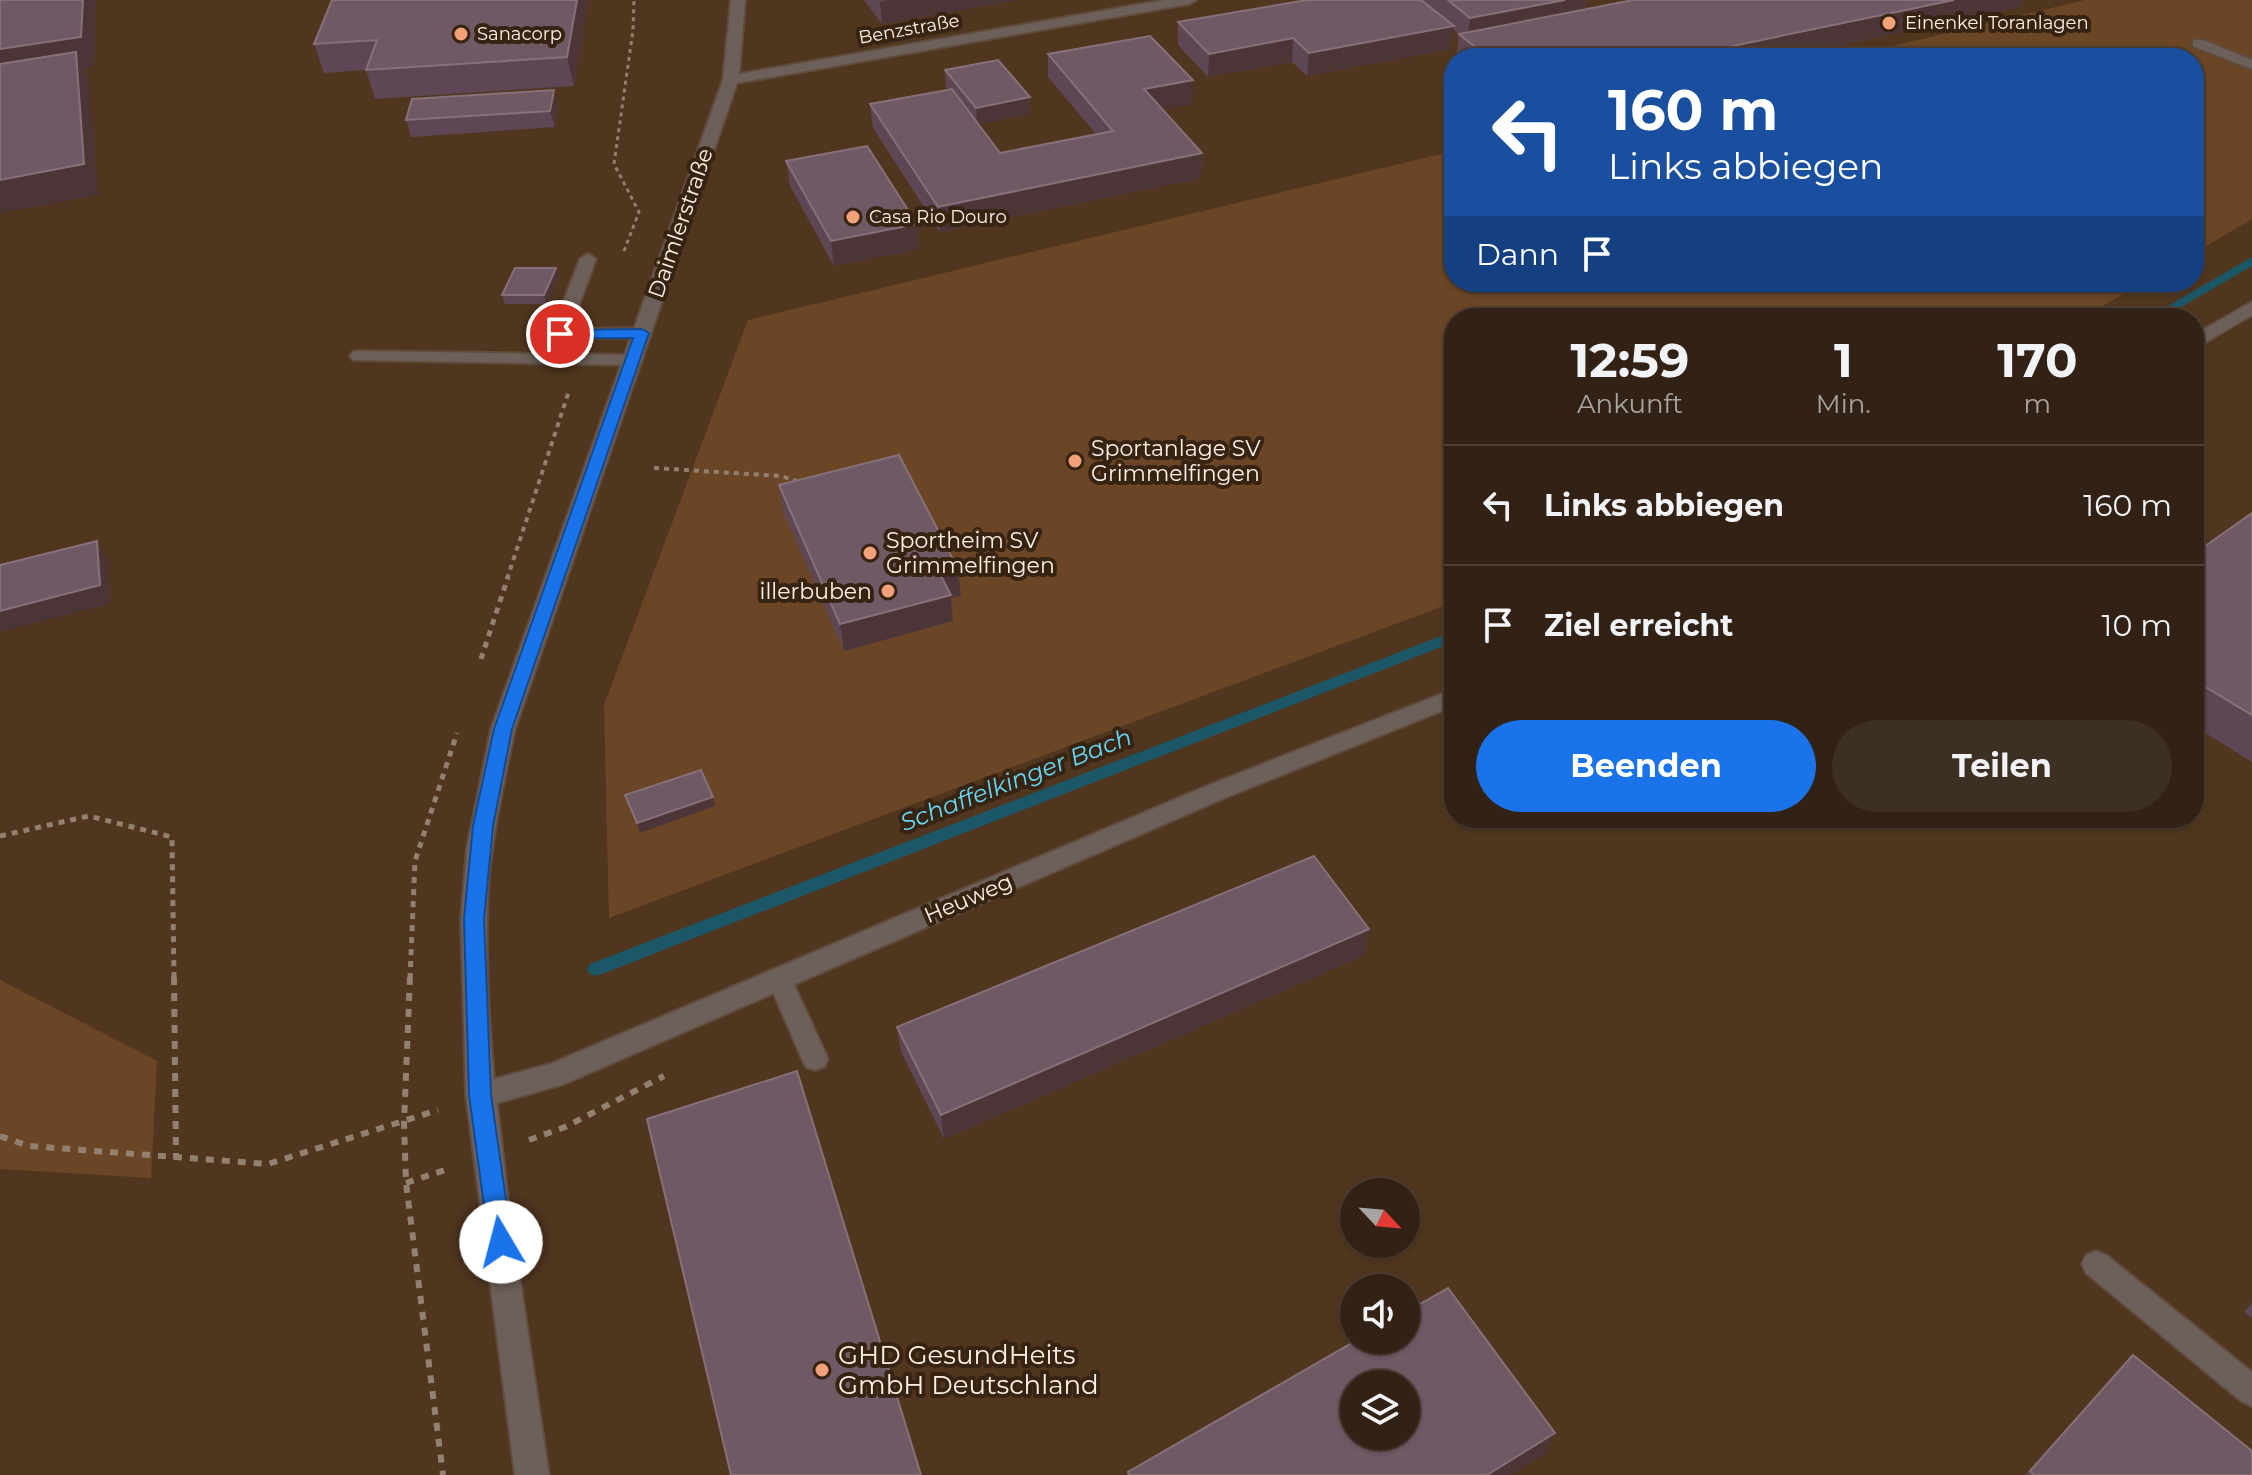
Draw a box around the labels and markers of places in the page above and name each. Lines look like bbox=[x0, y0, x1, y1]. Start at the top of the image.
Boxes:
place label: Einenkel Toranlagen bbox=[1905, 12, 2089, 34]
marker: Einenkel Toranlagen bbox=[1880, 14, 1898, 32]
place label: Sanacorp bbox=[477, 23, 562, 45]
marker: Sanacorp bbox=[452, 25, 470, 43]
place label: Casa Rio Douro bbox=[869, 206, 1007, 228]
marker: Casa Rio Douro bbox=[844, 208, 862, 226]
pin bbox=[526, 300, 594, 368]
place label: Sportanlage SV Grimmelfingen bbox=[1091, 435, 1261, 487]
marker: Sportanlage SV Grimmelfingen bbox=[1066, 452, 1084, 470]
place label: Sportheim SV Grimmelfingen bbox=[886, 527, 1055, 579]
marker: Sportheim SV Grimmelfingen bbox=[861, 544, 879, 562]
place label: illerbuben bbox=[760, 578, 872, 605]
marker: illerbuben bbox=[879, 582, 897, 600]
place label: GHD GesundHeits GmbH Deutschland bbox=[838, 1339, 1099, 1401]
marker: GHD GesundHeits GmbH Deutschland bbox=[813, 1361, 831, 1379]

